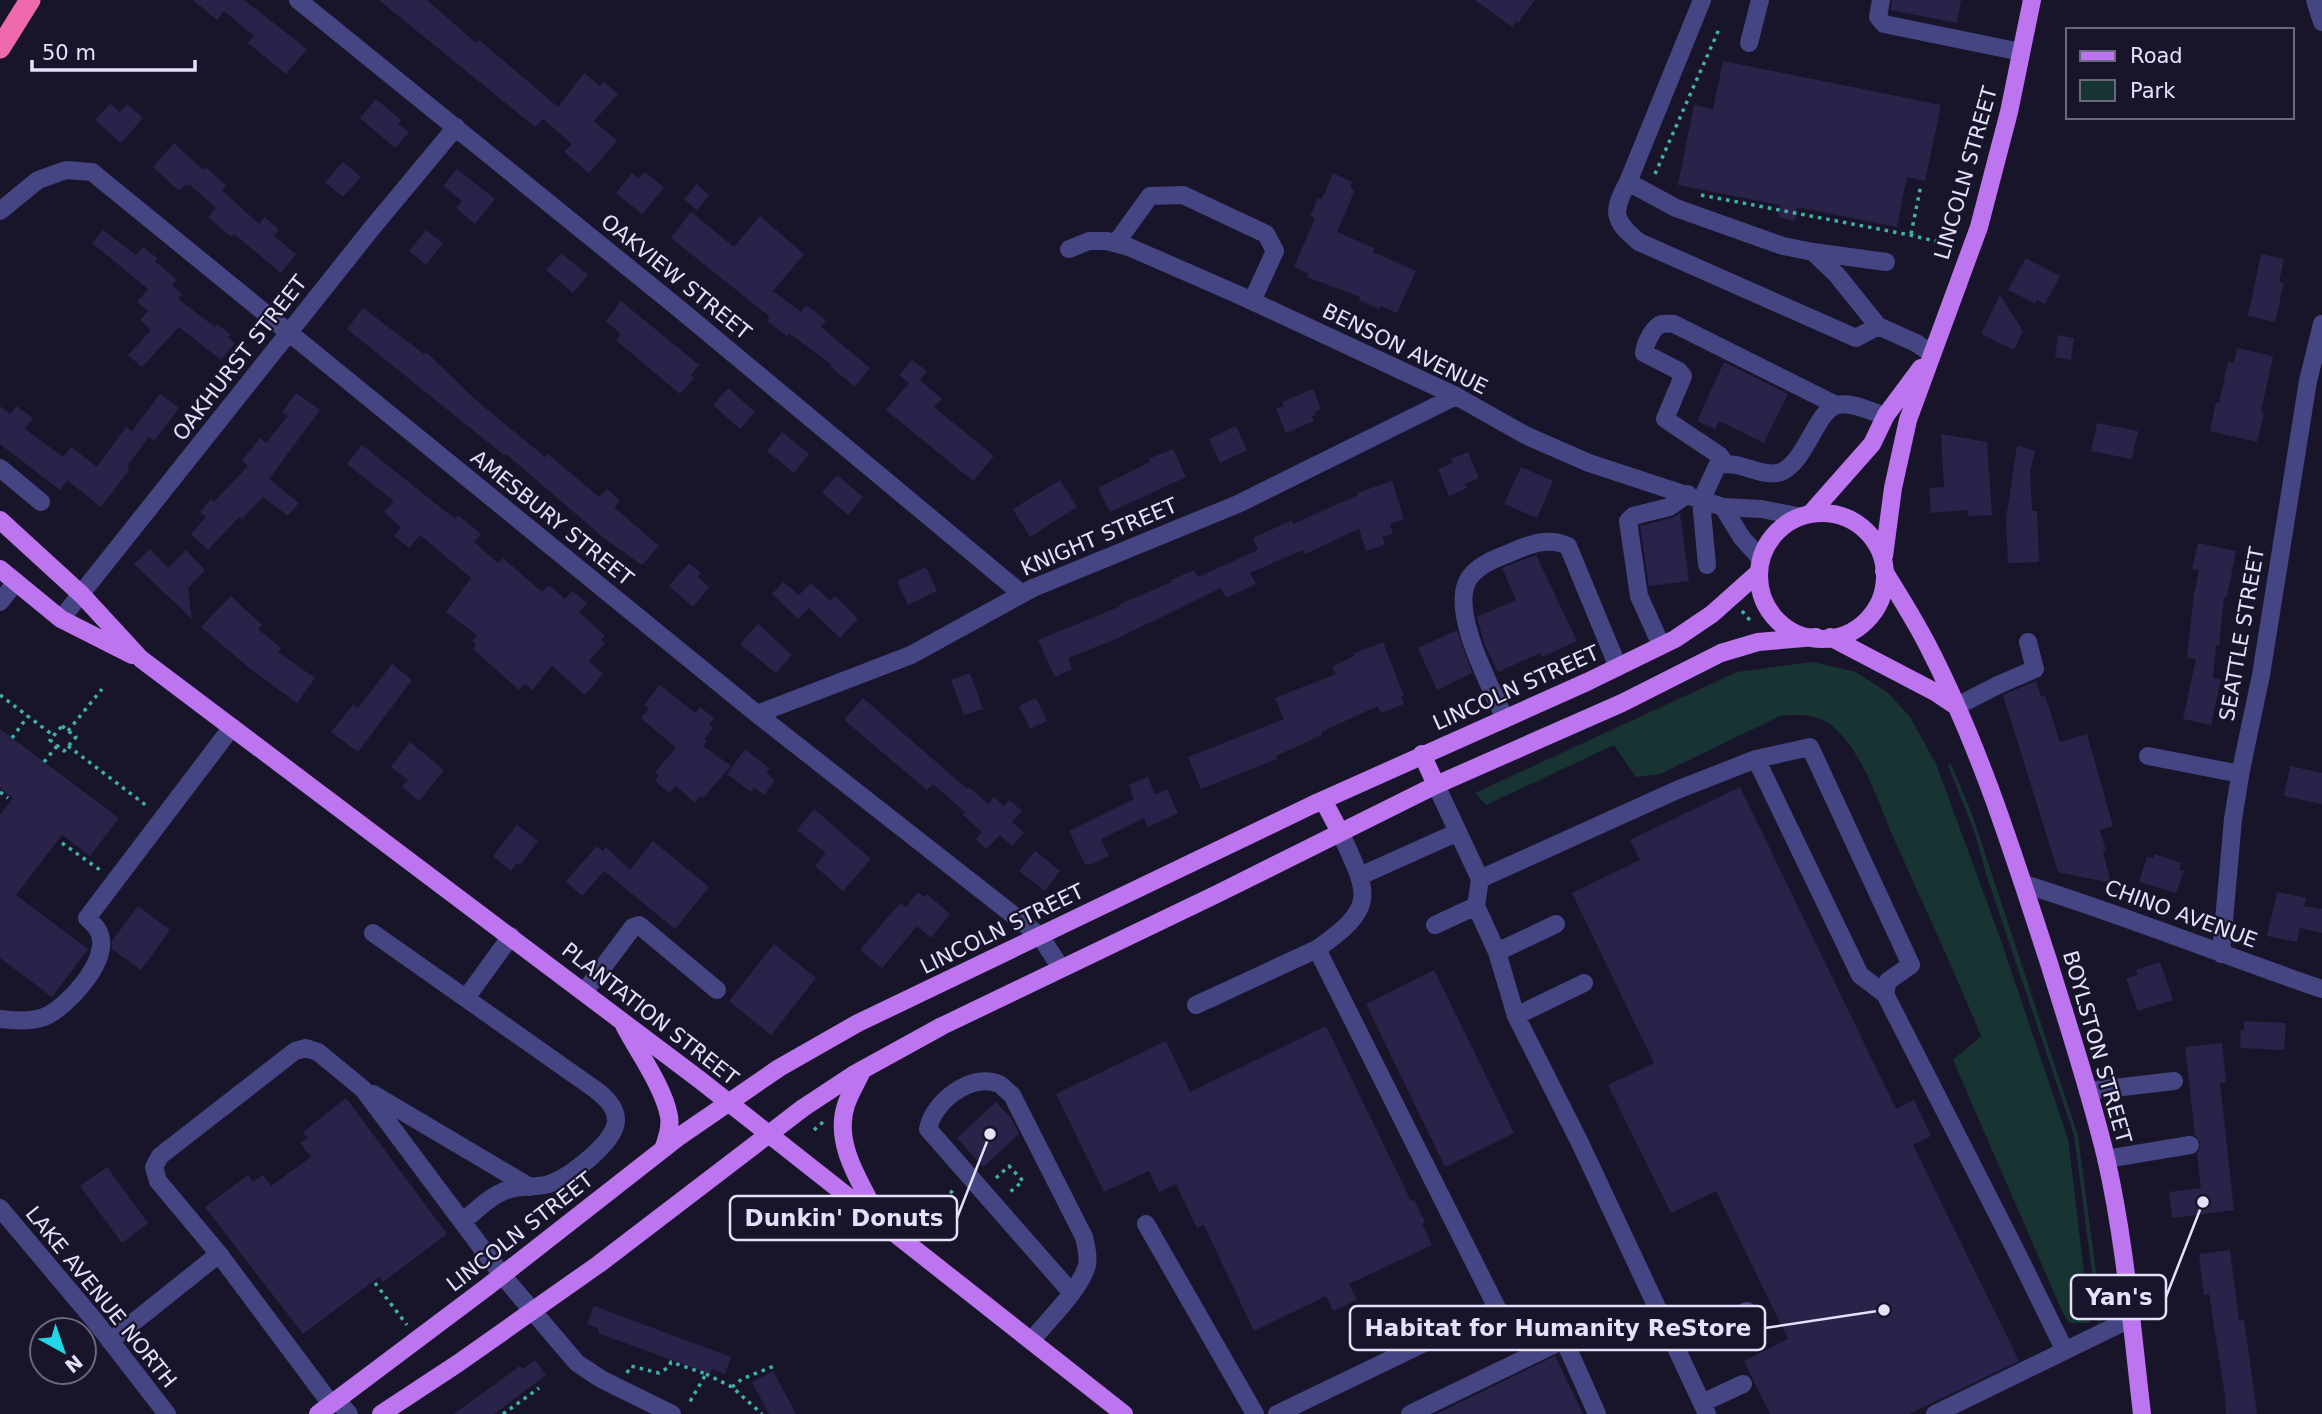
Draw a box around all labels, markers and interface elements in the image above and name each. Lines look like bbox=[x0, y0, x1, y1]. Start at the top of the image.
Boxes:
scale bar bbox=[32, 28, 194, 72]
legend bbox=[2066, 28, 2294, 119]
text: 50 m bbox=[42, 41, 96, 65]
text: Road bbox=[2130, 44, 2183, 68]
text: Park bbox=[2130, 79, 2176, 103]
street label: LINCOLN STREET bbox=[1930, 84, 2002, 262]
street label: OAKVIEW STREET bbox=[596, 209, 756, 345]
street label: OAKHURST STREET bbox=[168, 270, 312, 445]
street label: BENSON AVENUE bbox=[1319, 299, 1491, 399]
street label: AMESBURY STREET bbox=[466, 445, 638, 591]
street label: KNIGHT STREET bbox=[1017, 493, 1181, 581]
street label: SEATTLE STREET bbox=[2215, 545, 2269, 723]
street label: LINCOLN STREET bbox=[1429, 641, 1603, 735]
street label: CHINO AVENUE bbox=[2101, 875, 2261, 953]
street label: LINCOLN STREET bbox=[916, 879, 1088, 979]
street label: PLANTATION STREET bbox=[557, 938, 743, 1090]
street label: BOYLSTON STREET bbox=[2058, 948, 2136, 1146]
street label: LINCOLN STREET bbox=[442, 1167, 598, 1297]
callout: Dunkin' Donuts bbox=[730, 1196, 957, 1240]
street label: LAKE AVENUE NORTH bbox=[20, 1201, 182, 1393]
text: Dunkin' Donuts bbox=[745, 1205, 943, 1231]
callout: Yan's bbox=[2071, 1275, 2166, 1319]
text: Yan's bbox=[2084, 1284, 2153, 1310]
callout: Habitat for Humanity ReStore bbox=[1350, 1306, 1765, 1350]
text: Habitat for Humanity ReStore bbox=[1365, 1315, 1751, 1341]
north arrow bbox=[28, 1316, 98, 1386]

